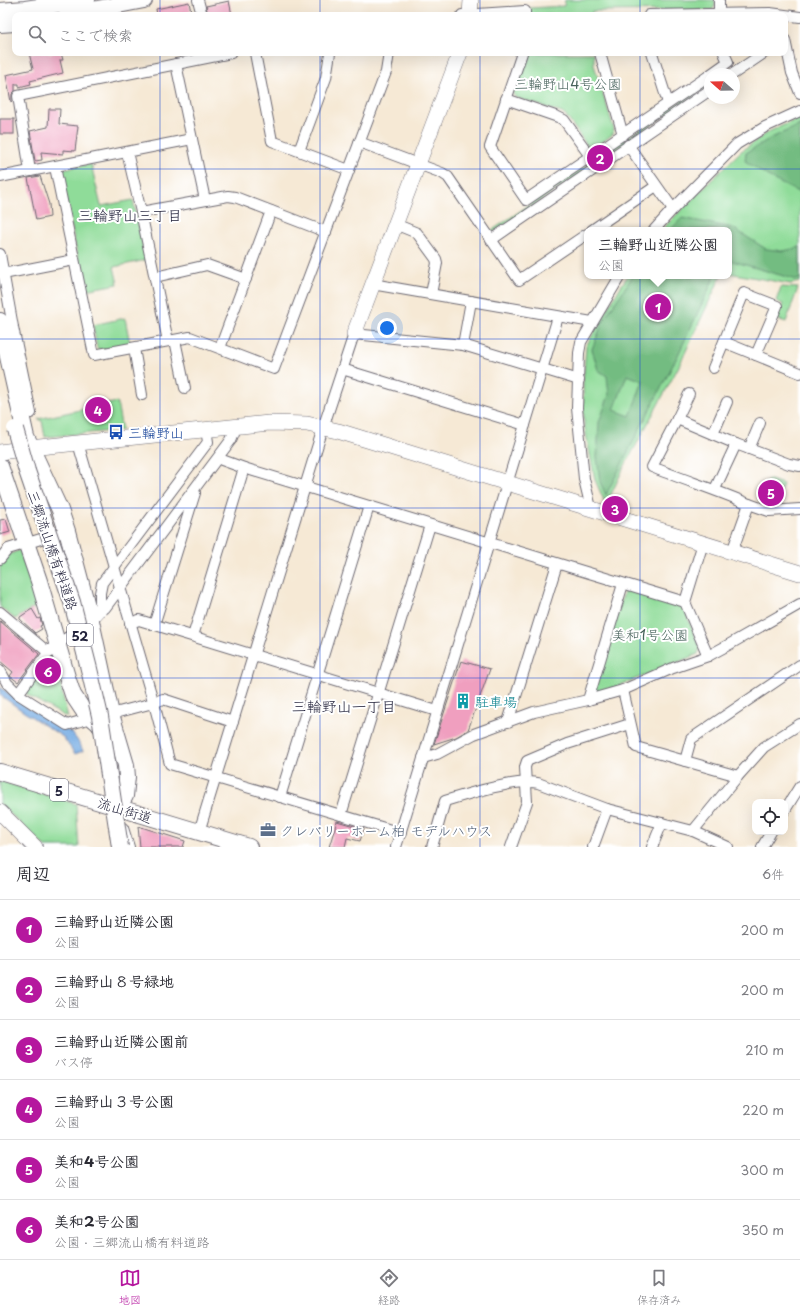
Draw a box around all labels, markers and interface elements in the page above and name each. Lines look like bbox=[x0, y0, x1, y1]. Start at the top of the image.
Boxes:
search box bbox=[12, 12, 788, 56]
icon: search bbox=[26, 23, 48, 45]
text: ここで検索 bbox=[58, 23, 133, 46]
north arrow bbox=[704, 68, 740, 104]
park label: 三輪野山4号公園 bbox=[514, 73, 622, 94]
pin: 2 bbox=[587, 143, 613, 173]
district label: 三輪野山三丁目 bbox=[77, 203, 183, 226]
popup bbox=[584, 227, 732, 279]
text: 三輪野山近隣公園 bbox=[598, 232, 718, 255]
text: 公園 bbox=[598, 255, 624, 274]
pin: 1 bbox=[645, 292, 671, 322]
your location bbox=[377, 318, 397, 338]
pin: 4 bbox=[85, 395, 111, 425]
place label: 三輪野山 bbox=[128, 422, 184, 443]
bus stop icon: 三輪野山 bbox=[107, 423, 125, 441]
pin: 5 bbox=[758, 478, 784, 508]
street label: 三郷流山橋有料道路 bbox=[23, 487, 83, 613]
pin: 3 bbox=[602, 494, 628, 524]
road number: 52 bbox=[67, 624, 93, 646]
park label: 美和1号公園 bbox=[612, 624, 688, 645]
pin: 6 bbox=[35, 656, 61, 686]
place label: 駐車場 bbox=[475, 691, 517, 712]
building icon: 駐車場 bbox=[454, 692, 472, 710]
district label: 三輪野山一丁目 bbox=[291, 694, 397, 717]
road number: 5 bbox=[50, 779, 68, 801]
street label: 流山街道 bbox=[95, 792, 155, 828]
map controls bbox=[752, 799, 788, 835]
button: locate bbox=[752, 799, 788, 835]
place label: クレバリーホーム柏 モデルハウス bbox=[280, 820, 492, 841]
office icon: クレバリーホーム柏 モデルハウス bbox=[259, 821, 277, 839]
text: 周辺 bbox=[16, 860, 50, 886]
text: 6件 bbox=[762, 864, 784, 883]
text: 三輪野山近隣公園 bbox=[54, 909, 174, 932]
text: 1 bbox=[26, 920, 32, 939]
text: 200 m bbox=[741, 920, 784, 939]
text: 公園 bbox=[54, 932, 80, 951]
text: 三輪野山８号緑地 bbox=[54, 969, 174, 992]
text: 2 bbox=[24, 980, 34, 999]
text: 200 m bbox=[741, 980, 784, 999]
text: 公園 bbox=[54, 992, 80, 1011]
text: 三輪野山近隣公園前 bbox=[54, 1029, 189, 1052]
text: 3 bbox=[25, 1040, 33, 1059]
text: 210 m bbox=[745, 1040, 784, 1059]
text: バス停 bbox=[54, 1052, 93, 1071]
text: 三輪野山３号公園 bbox=[54, 1089, 174, 1112]
text: 4 bbox=[25, 1100, 33, 1119]
text: 220 m bbox=[742, 1100, 784, 1119]
text: 公園 bbox=[54, 1112, 80, 1131]
text: 美和4号公園 bbox=[54, 1149, 139, 1172]
text: 5 bbox=[25, 1160, 33, 1179]
text: 300 m bbox=[740, 1160, 784, 1179]
text: 公園 bbox=[54, 1172, 80, 1191]
text: 美和2号公園 bbox=[54, 1209, 140, 1232]
text: 6 bbox=[24, 1220, 34, 1239]
text: 350 m bbox=[742, 1220, 784, 1239]
text: 公園 · 三郷流山橋有料道路 bbox=[54, 1232, 209, 1251]
tab: 地図 bbox=[119, 1267, 141, 1308]
tab: 経路 bbox=[378, 1267, 400, 1308]
tab: 保存済み bbox=[637, 1267, 681, 1308]

